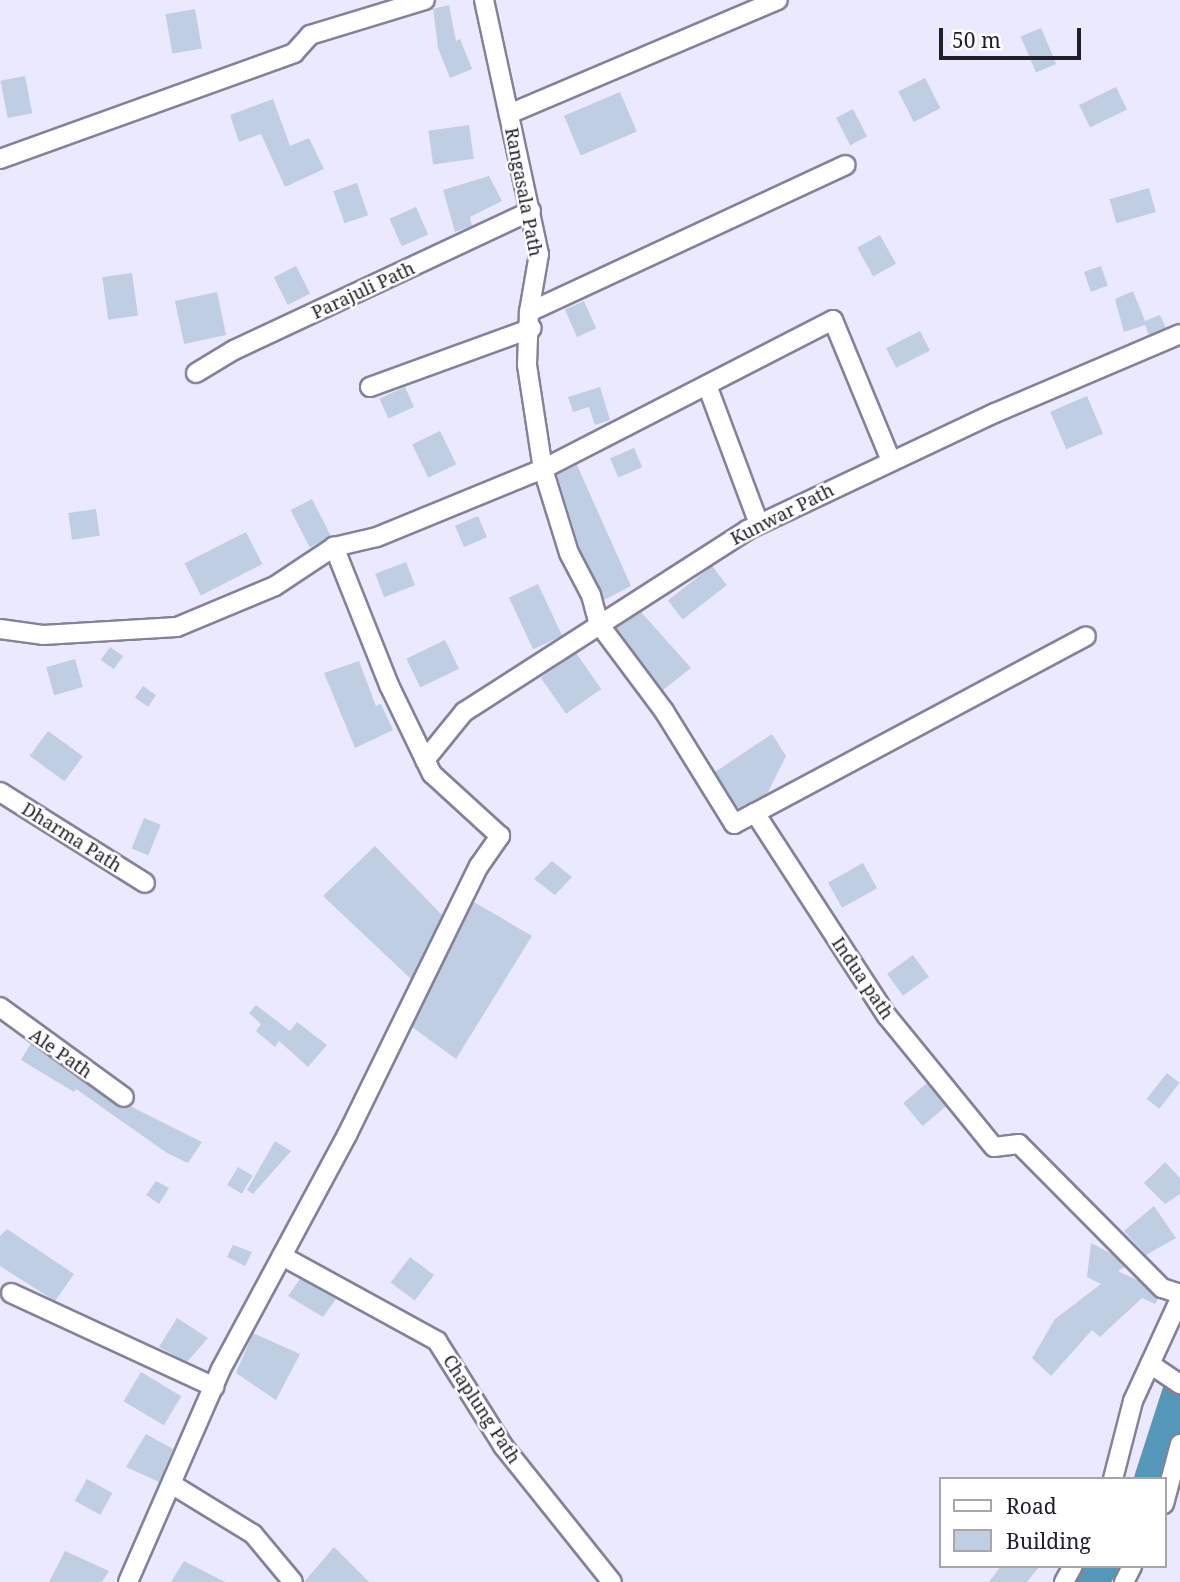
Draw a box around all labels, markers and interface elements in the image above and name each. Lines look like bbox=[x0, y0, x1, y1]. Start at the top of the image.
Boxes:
scale bar bbox=[942, 14, 1084, 58]
text: 50 m bbox=[952, 26, 1001, 54]
street label: Rangasala Path bbox=[501, 126, 547, 258]
street label: Parajuli Path bbox=[308, 257, 418, 323]
street label: Kunwar Path bbox=[727, 479, 837, 549]
street label: Dharma Path bbox=[18, 798, 126, 876]
street label: Indua path bbox=[828, 933, 898, 1023]
street label: Ale Path bbox=[26, 1024, 96, 1082]
street label: Chaplung Path bbox=[439, 1351, 525, 1467]
legend bbox=[939, 1477, 1166, 1568]
text: Road bbox=[1006, 1492, 1057, 1520]
text: Building bbox=[1006, 1527, 1091, 1555]

